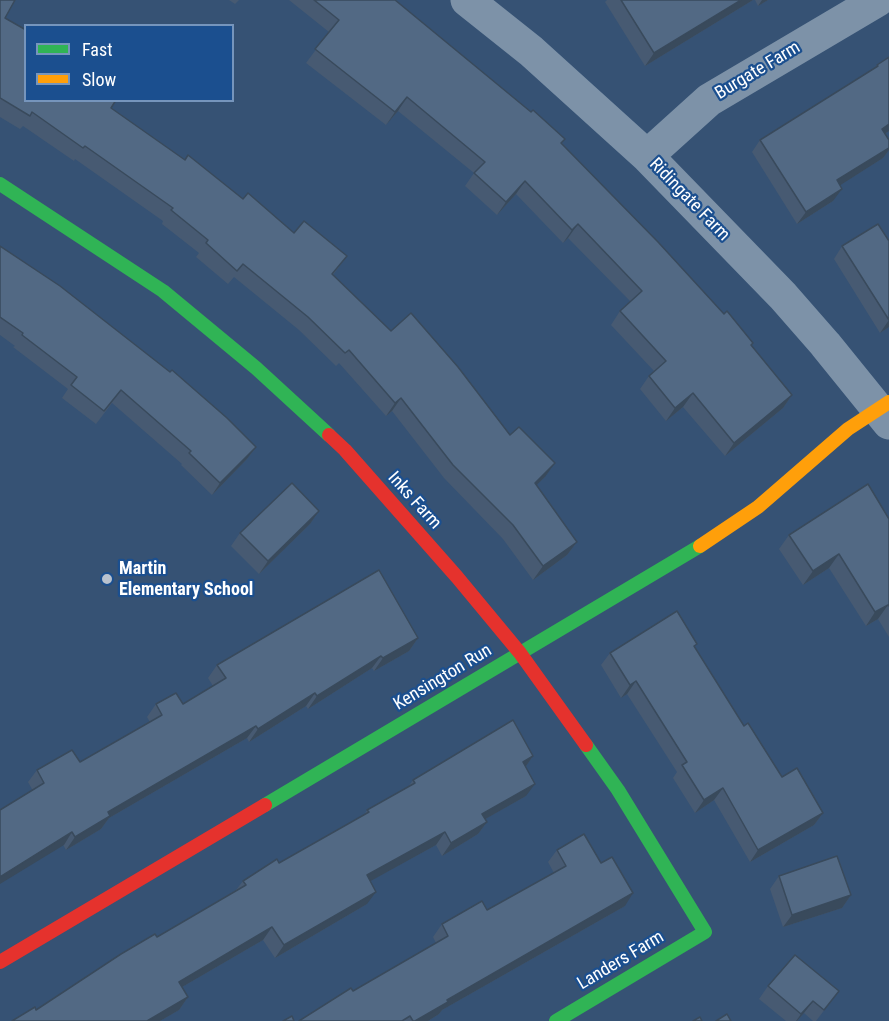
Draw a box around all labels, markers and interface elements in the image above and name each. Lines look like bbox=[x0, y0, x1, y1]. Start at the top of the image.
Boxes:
legend bbox=[24, 24, 234, 102]
street label: Burgate Farm bbox=[712, 37, 804, 105]
text: Fast bbox=[82, 39, 113, 60]
text: Slow bbox=[82, 69, 116, 90]
street label: Ridingate Farm bbox=[644, 154, 734, 246]
street label: Inks Farm bbox=[383, 468, 445, 534]
place label: Martin Elementary School bbox=[119, 558, 253, 600]
marker: Martin Elementary School bbox=[100, 572, 114, 586]
street label: Kensington Run bbox=[390, 640, 496, 716]
street label: Landers Farm bbox=[574, 927, 668, 995]

